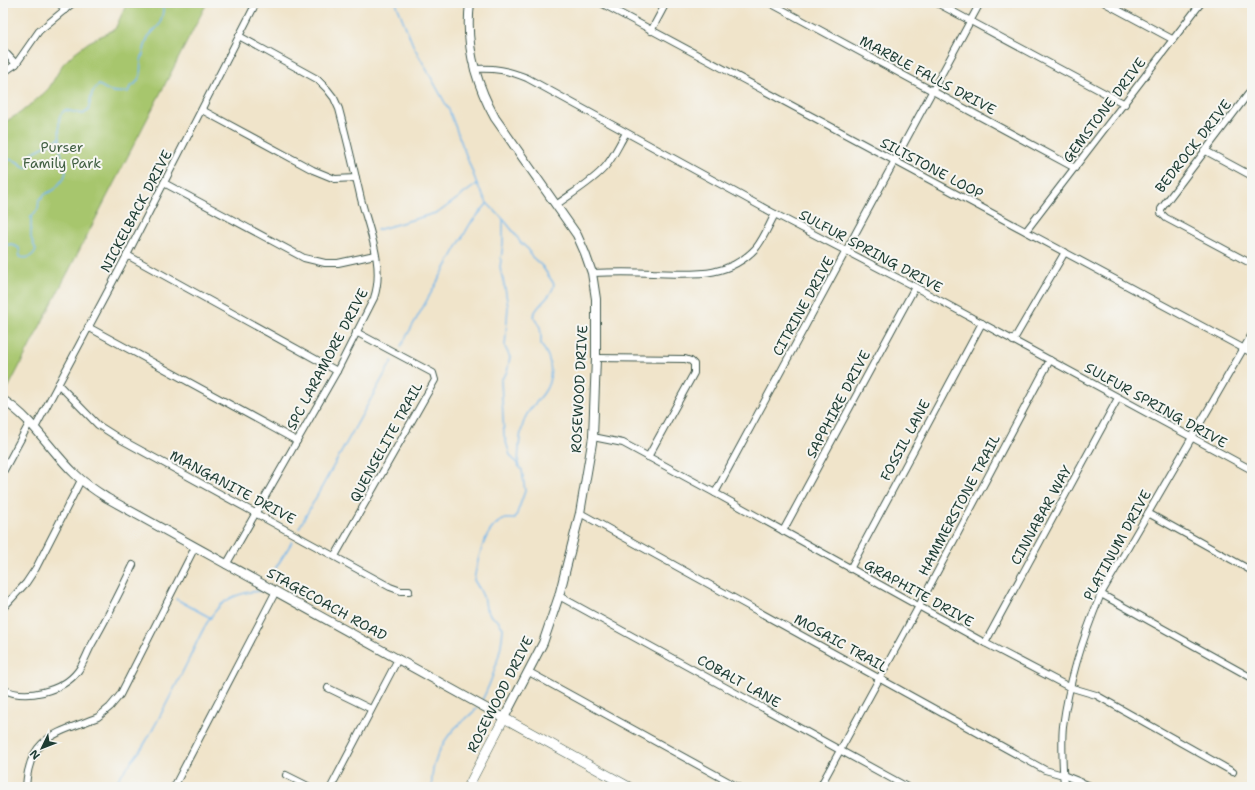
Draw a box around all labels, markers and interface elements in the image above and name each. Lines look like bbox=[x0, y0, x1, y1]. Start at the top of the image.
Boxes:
street label: MARBLE FALLS DRIVE bbox=[857, 31, 1000, 119]
street label: GEMSTONE DRIVE bbox=[1059, 54, 1150, 166]
street label: BEDROCK DRIVE bbox=[1151, 96, 1235, 196]
street label: SILTSTONE LOOP bbox=[877, 133, 987, 203]
park label: Purser Family Park bbox=[23, 138, 101, 172]
street label: NICKELBACK DRIVE bbox=[96, 146, 176, 275]
street label: SULFUR SPRING DRIVE bbox=[796, 205, 946, 297]
street label: CITRINE DRIVE bbox=[768, 253, 838, 359]
street label: SPC LARAMORE DRIVE bbox=[282, 285, 372, 433]
street label: ROSEWOOD DRIVE bbox=[567, 324, 591, 453]
street label: SAPPHIRE DRIVE bbox=[802, 347, 874, 461]
street label: SULFUR SPRING DRIVE bbox=[1082, 358, 1231, 452]
street label: QUENSELITE TRAIL bbox=[345, 379, 427, 505]
street label: FOSSIL LANE bbox=[876, 396, 934, 484]
street label: HAMMERSTONE TRAIL bbox=[914, 431, 1004, 579]
street label: MANGANITE DRIVE bbox=[167, 446, 299, 528]
street label: CINNABAR WAY bbox=[1006, 462, 1076, 568]
street label: PLATINUM DRIVE bbox=[1079, 486, 1155, 604]
street label: GRAPHITE DRIVE bbox=[861, 555, 977, 631]
street label: STAGECOACH ROAD bbox=[264, 563, 390, 645]
street label: MOSAIC TRAIL bbox=[791, 610, 891, 676]
street label: ROSEWOOD DRIVE bbox=[463, 633, 537, 755]
street label: COBALT LANE bbox=[694, 651, 784, 712]
north arrow bbox=[22, 728, 62, 768]
text: N bbox=[26, 746, 44, 763]

